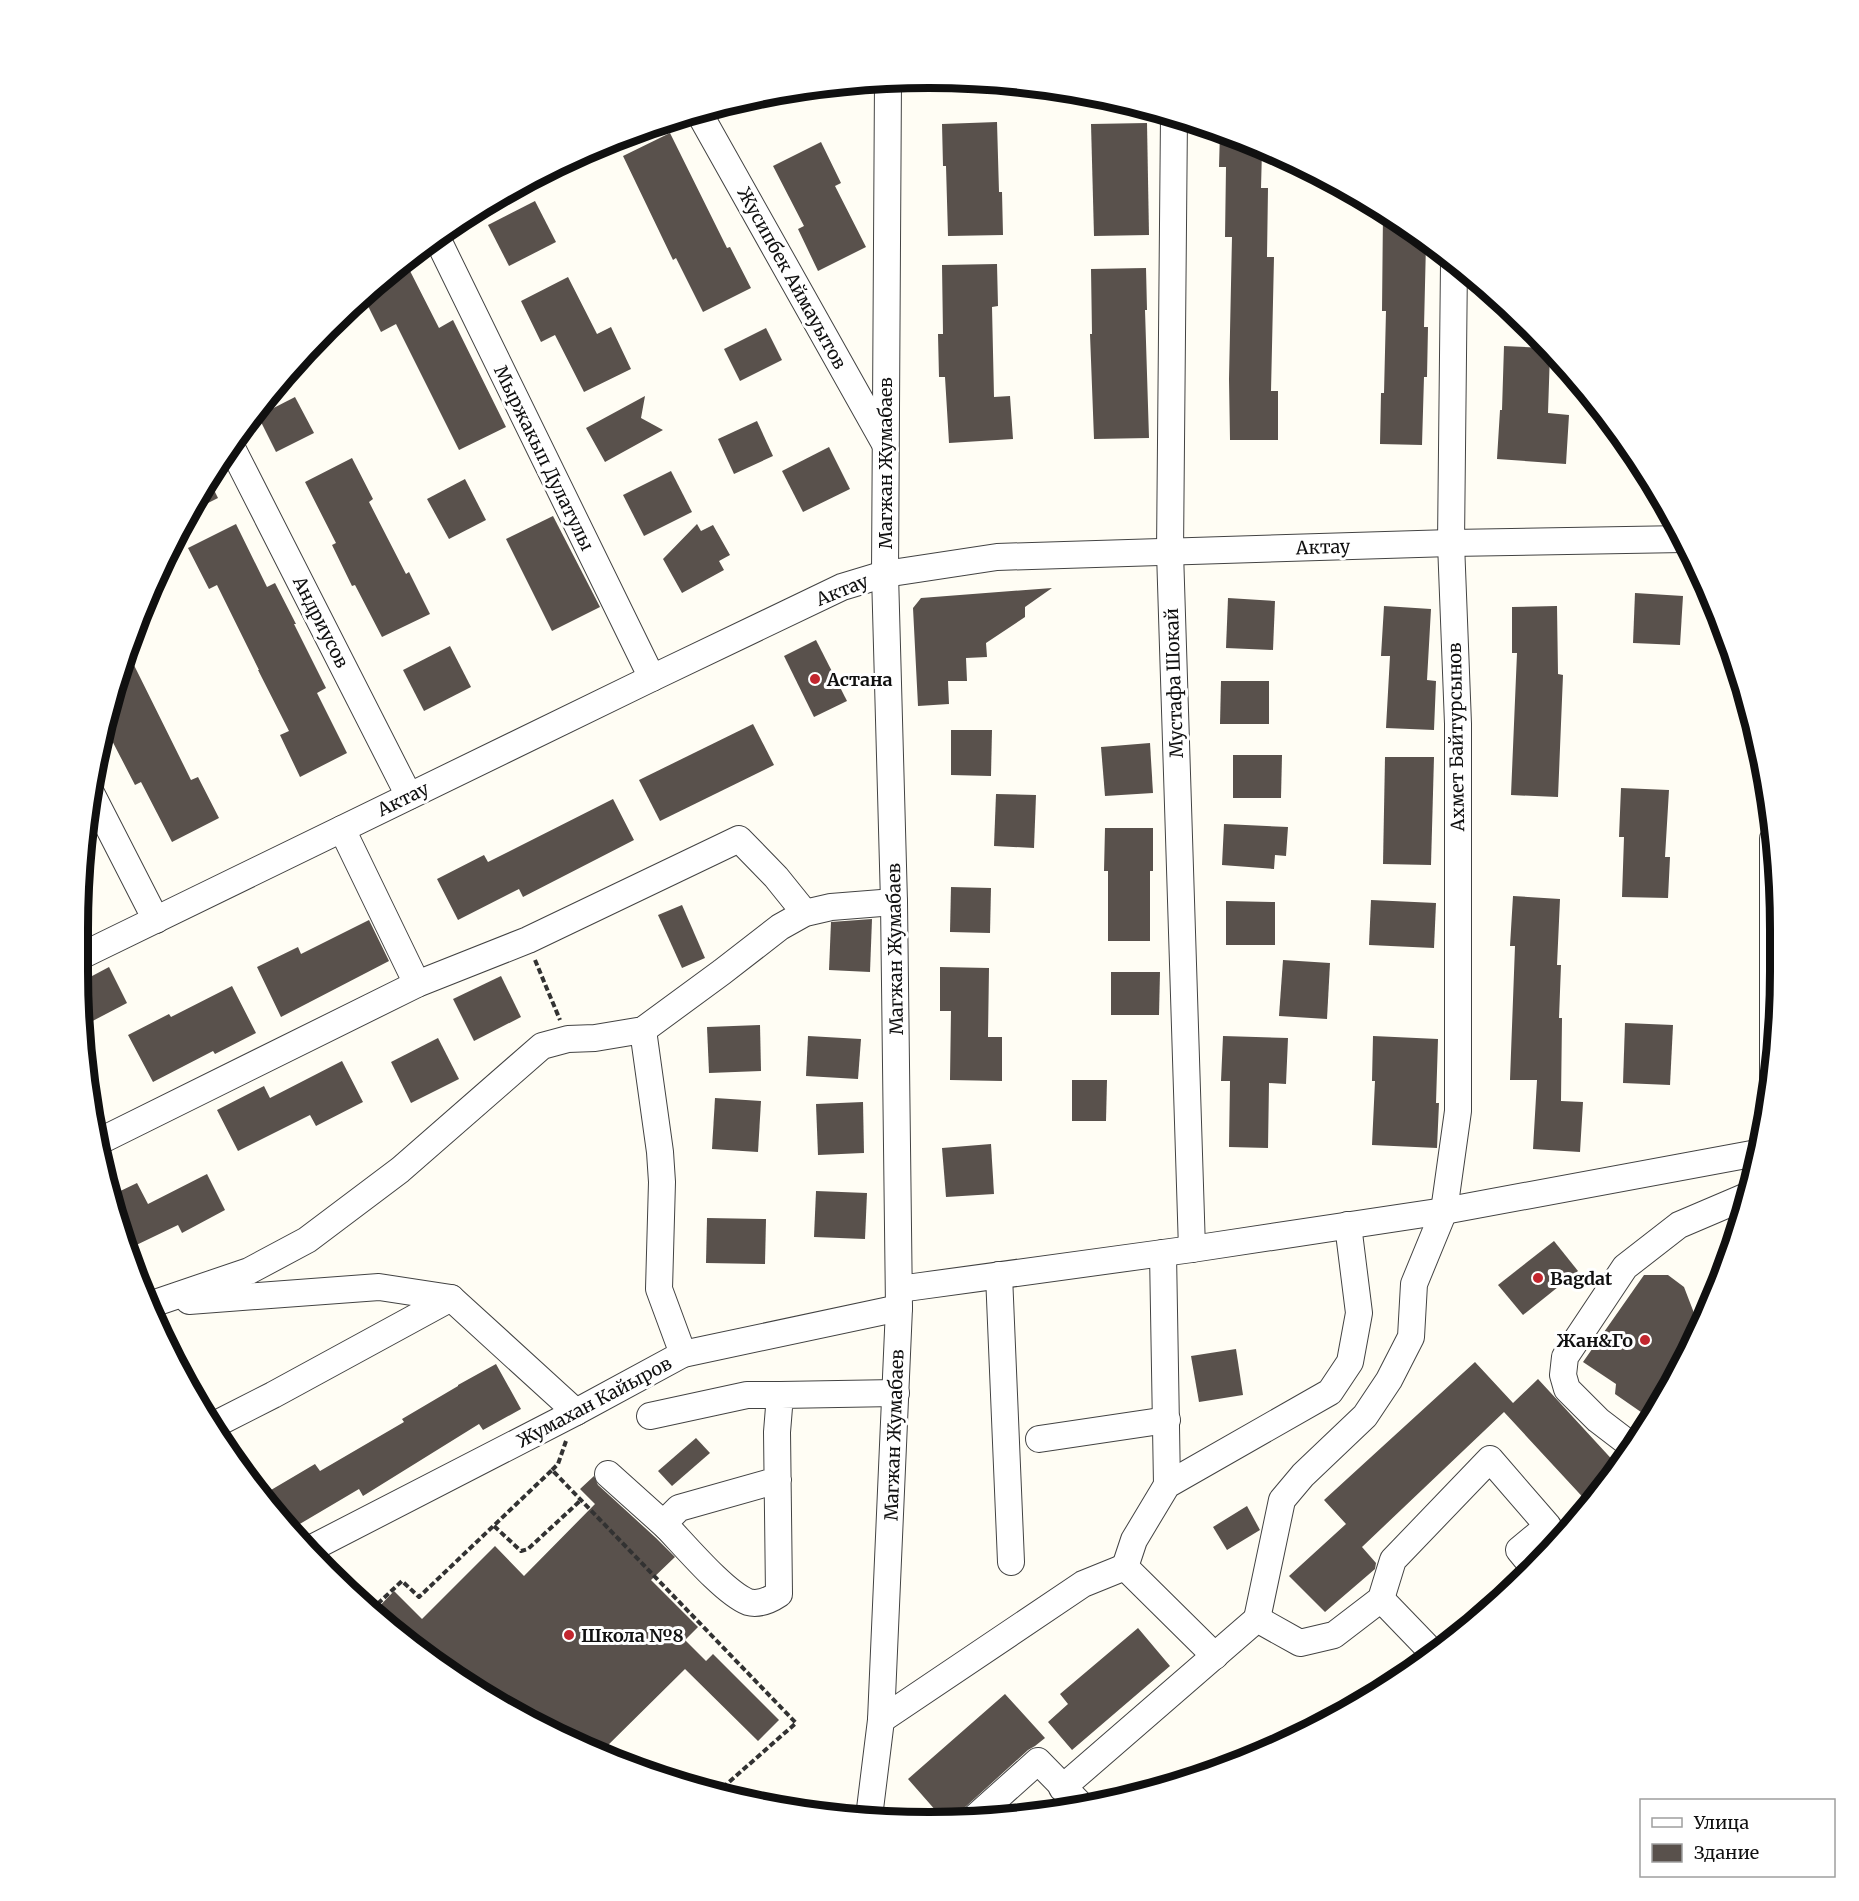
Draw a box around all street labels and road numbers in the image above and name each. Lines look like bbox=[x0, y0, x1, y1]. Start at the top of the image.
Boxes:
street label: Жусипбек Аймауытов bbox=[732, 183, 852, 373]
street label: Мыржакып Дулатулы bbox=[489, 362, 599, 554]
street label: Магжан Жумабаев bbox=[874, 377, 897, 549]
street label: Актау bbox=[1294, 535, 1351, 559]
street label: Актау bbox=[812, 569, 872, 611]
street label: Андриусов bbox=[288, 571, 354, 672]
street label: Мустафа Шокай bbox=[1160, 608, 1188, 758]
street label: Ахмет Байтурсынов bbox=[1443, 642, 1469, 833]
street label: Актау bbox=[373, 776, 433, 822]
street label: Магжан Жумабаев bbox=[882, 862, 908, 1035]
street label: Магжан Жумабаев bbox=[880, 1348, 909, 1521]
street label: Жумахан Кайыров bbox=[513, 1351, 676, 1453]

